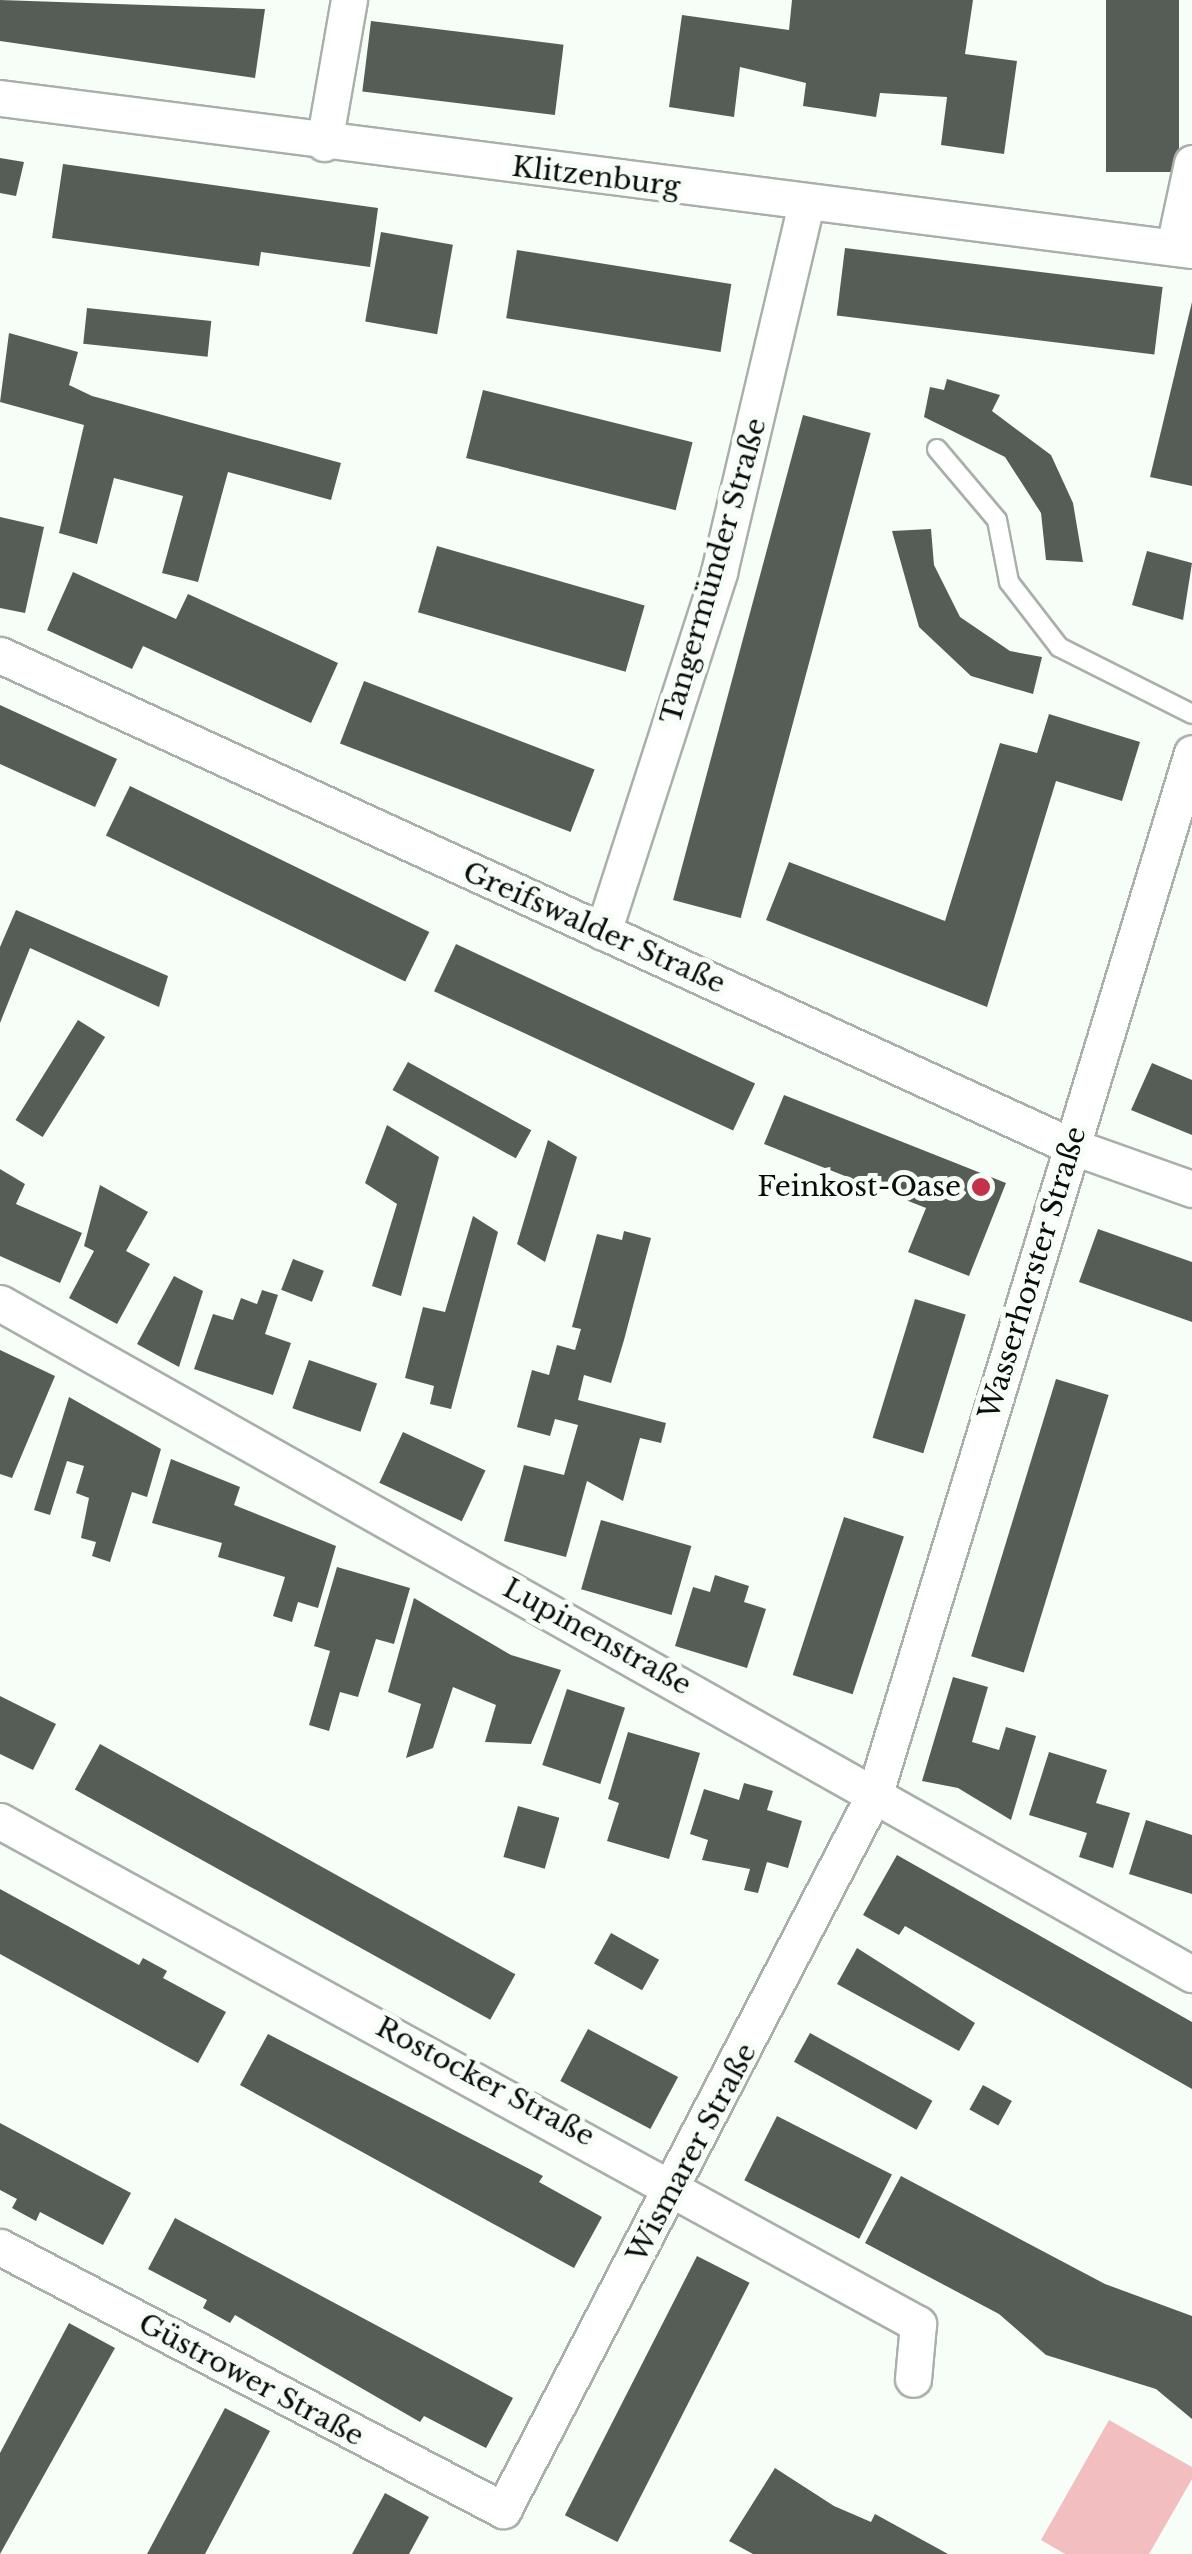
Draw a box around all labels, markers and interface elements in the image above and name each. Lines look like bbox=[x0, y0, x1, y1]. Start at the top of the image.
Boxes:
street label: Klitzenburg bbox=[510, 150, 682, 204]
street label: Tangermünder Straße bbox=[654, 414, 774, 728]
street label: Greifswalder Straße bbox=[457, 855, 731, 1001]
street label: Wasserhorster Straße bbox=[972, 1122, 1094, 1424]
place label: Feinkost-Oase bbox=[757, 1170, 961, 1204]
marker: Feinkost-Oase bbox=[970, 1176, 992, 1198]
street label: Lupinenstraße bbox=[497, 1571, 697, 1703]
street label: Rostocker Straße bbox=[370, 2010, 600, 2154]
street label: Wismarer Straße bbox=[620, 2038, 764, 2268]
street label: Güstrower Straße bbox=[132, 2306, 370, 2454]

